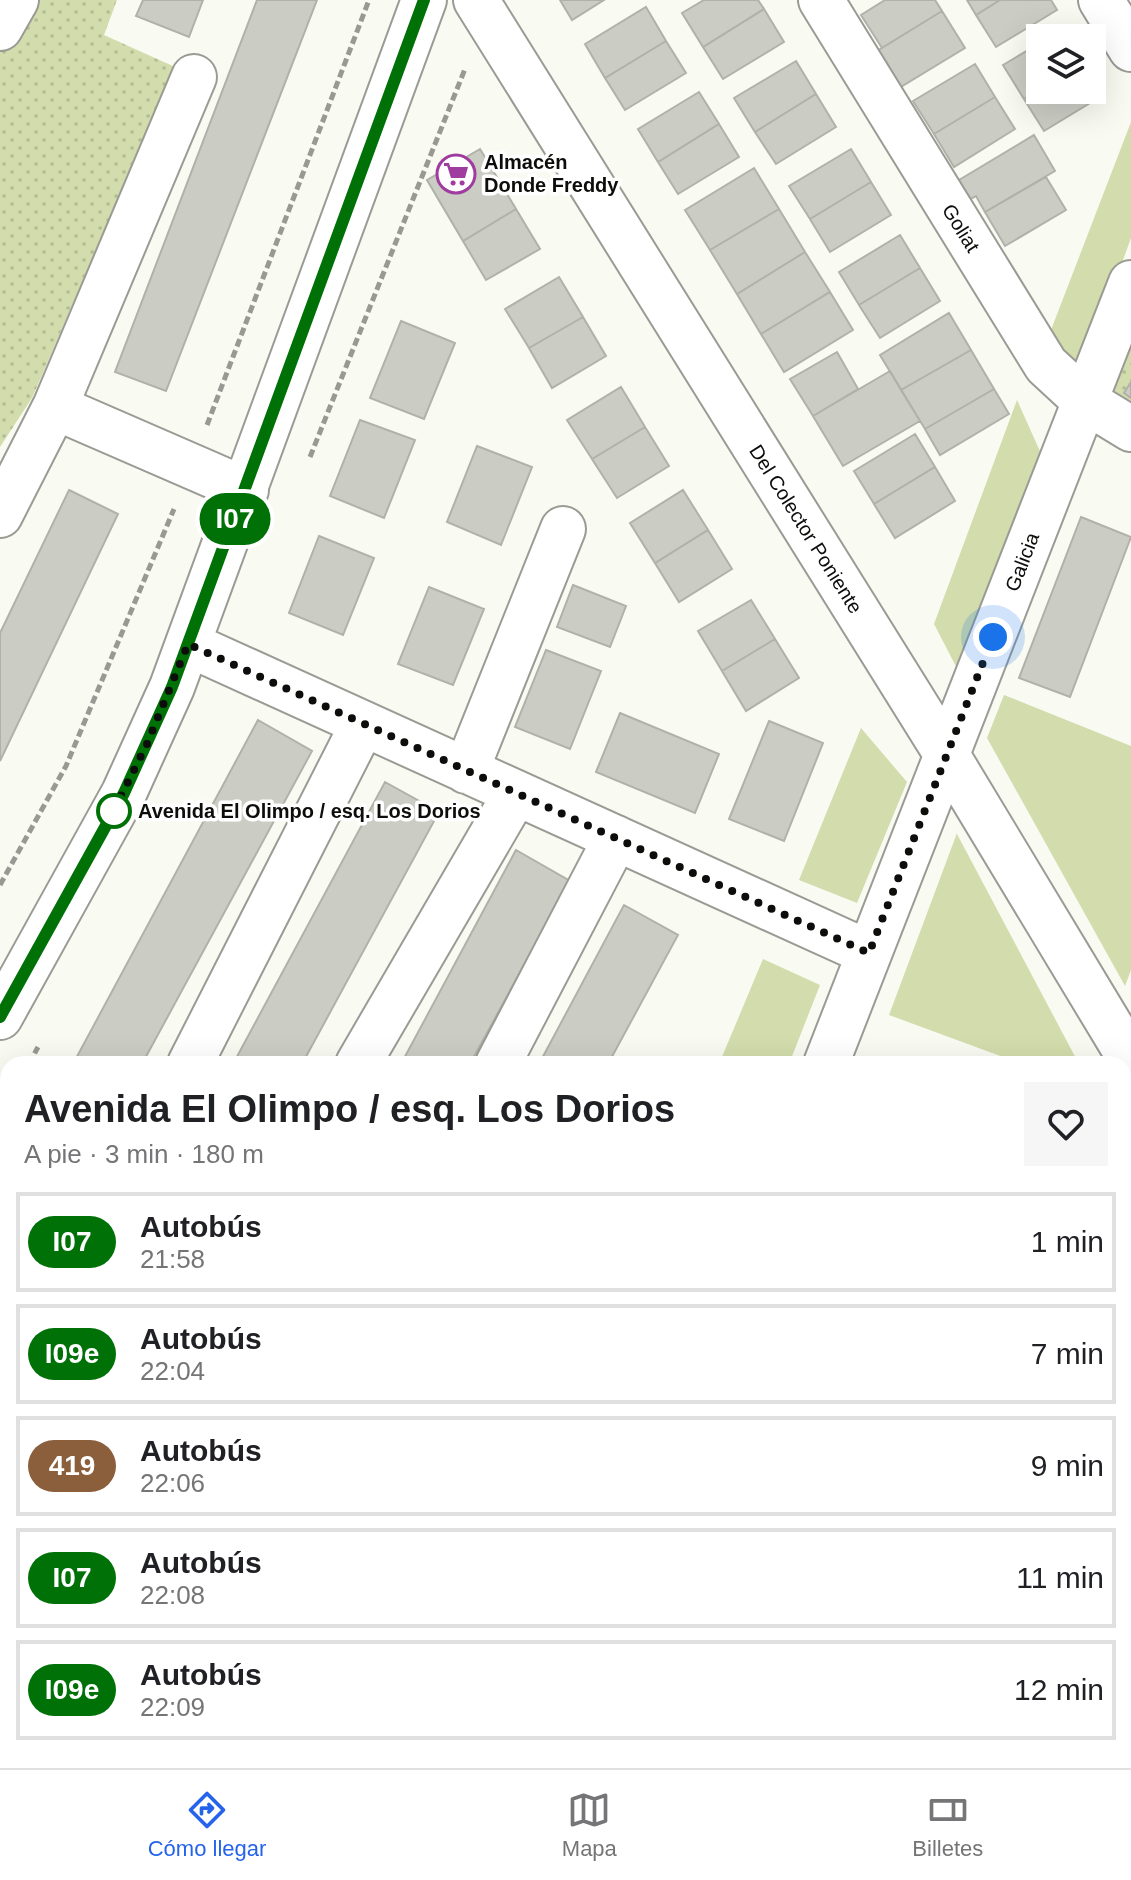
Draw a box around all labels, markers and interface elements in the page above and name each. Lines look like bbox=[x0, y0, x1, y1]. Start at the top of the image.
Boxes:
map controls bbox=[1026, 24, 1106, 104]
button: layers bbox=[1026, 24, 1106, 104]
place label: Almacén Donde Freddy bbox=[484, 151, 619, 196]
supermarket icon: Almacén Donde Freddy bbox=[435, 153, 477, 195]
street label: Goliat bbox=[938, 200, 984, 256]
street label: Del Colector Poniente bbox=[745, 441, 867, 617]
line badge: I07 bbox=[189, 493, 281, 545]
text: I07 bbox=[216, 503, 254, 534]
street label: Galicia bbox=[1001, 529, 1044, 594]
your location bbox=[973, 617, 1013, 657]
marker: Avenida El Olimpo / esq. Los Dorios bbox=[97, 794, 131, 828]
place label: Avenida El Olimpo / esq. Los Dorios bbox=[138, 800, 481, 822]
button: heart bbox=[1024, 1082, 1108, 1166]
text: Avenida El Olimpo / esq. Los Dorios bbox=[24, 1088, 675, 1130]
text: A pie · 3 min · 180 m bbox=[24, 1139, 264, 1169]
text: Autobús bbox=[140, 1210, 262, 1243]
text: 1 min bbox=[1031, 1225, 1104, 1258]
text: I07 bbox=[53, 1226, 91, 1257]
text: 21:58 bbox=[140, 1244, 205, 1274]
text: Autobús bbox=[140, 1322, 262, 1355]
text: 7 min bbox=[1031, 1337, 1104, 1370]
text: I09e bbox=[45, 1338, 99, 1369]
text: 22:04 bbox=[140, 1356, 205, 1386]
text: Autobús bbox=[140, 1434, 262, 1467]
text: 9 min bbox=[1031, 1449, 1104, 1482]
text: 419 bbox=[49, 1450, 95, 1481]
text: 22:06 bbox=[140, 1468, 205, 1498]
text: Autobús bbox=[140, 1546, 262, 1579]
text: 11 min bbox=[1016, 1561, 1104, 1594]
text: I07 bbox=[53, 1562, 91, 1593]
text: 22:08 bbox=[140, 1580, 205, 1610]
text: Autobús bbox=[140, 1658, 262, 1691]
text: 12 min bbox=[1014, 1673, 1104, 1706]
text: I09e bbox=[45, 1674, 99, 1705]
text: 22:09 bbox=[140, 1692, 205, 1722]
tab: Cómo llegar bbox=[148, 1788, 266, 1862]
tab: Mapa bbox=[562, 1788, 617, 1862]
tab: Billetes bbox=[912, 1788, 983, 1862]

